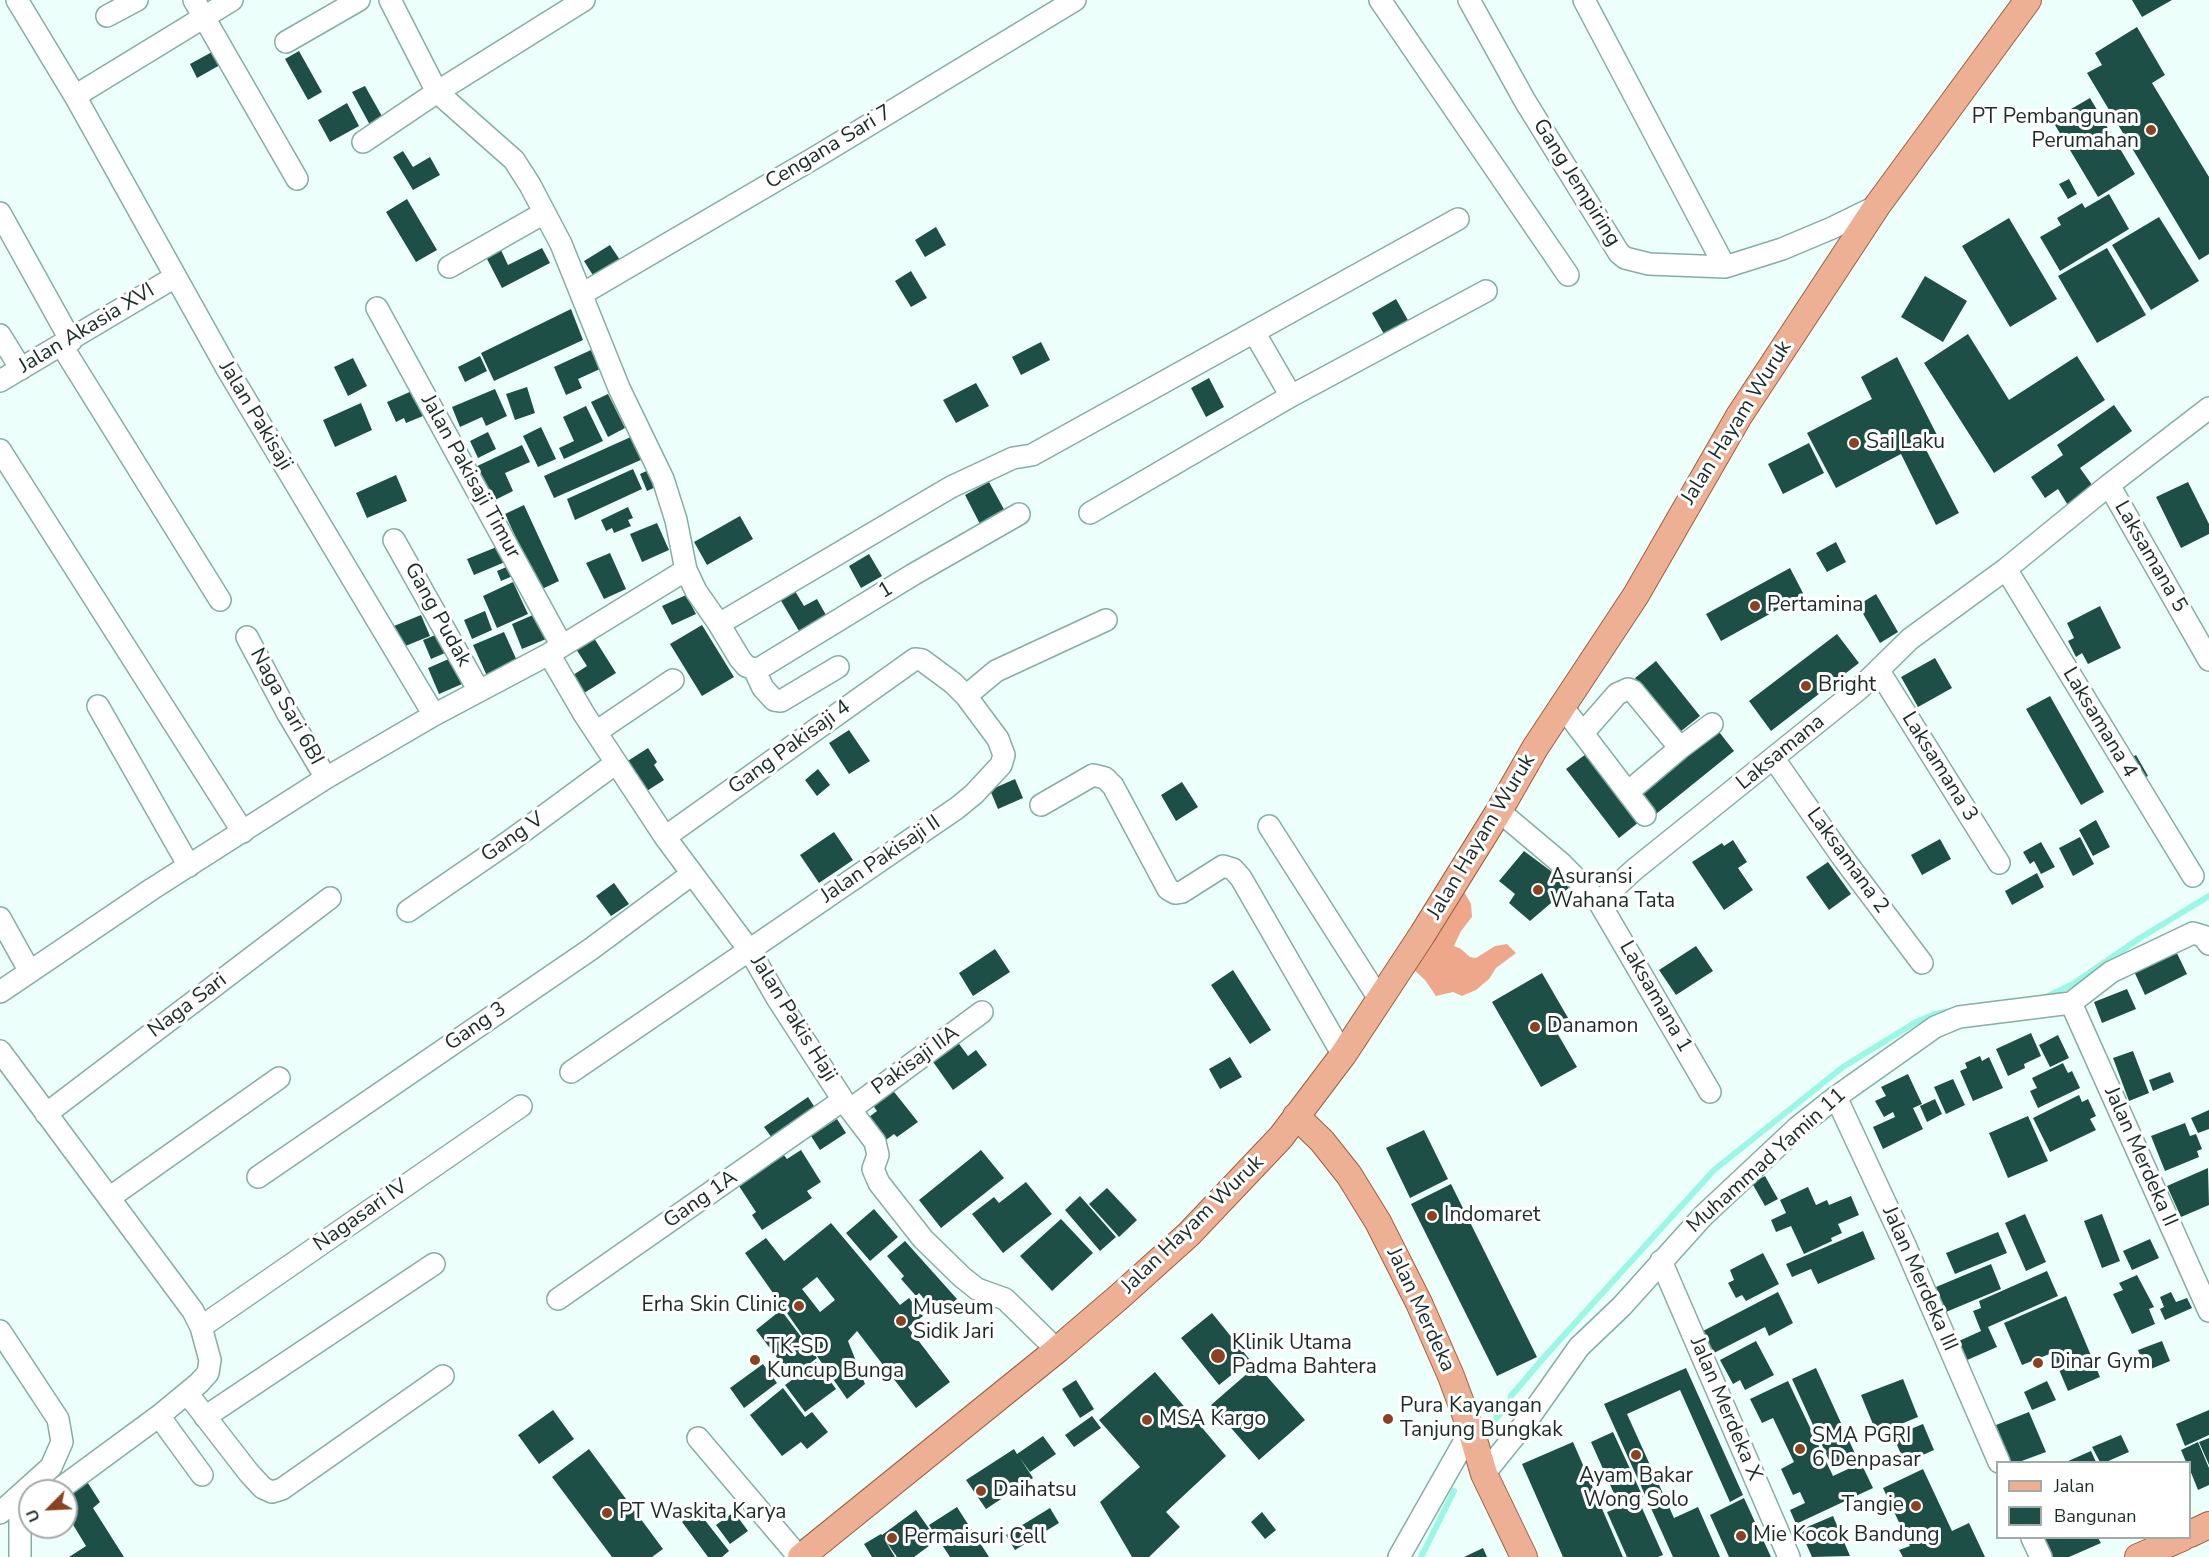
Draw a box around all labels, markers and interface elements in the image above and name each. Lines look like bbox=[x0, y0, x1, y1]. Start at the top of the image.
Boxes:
street label: Cengana Sari 7 bbox=[761, 100, 897, 196]
place label: PT Pembangunan Perumahan bbox=[1972, 105, 2139, 155]
street label: Gang Jempiring bbox=[1527, 115, 1625, 251]
marker: PT Pembangunan Perumahan bbox=[2144, 123, 2158, 137]
street label: Jalan Akasia XVI bbox=[14, 279, 160, 379]
street label: Jalan Hayam Wuruk bbox=[1676, 336, 1798, 510]
street label: Jalan Pakisaji bbox=[213, 357, 297, 475]
street label: Jalan Pakisaji Timur bbox=[415, 391, 525, 563]
place label: Sai Laku bbox=[1866, 430, 1945, 456]
marker: Sai Laku bbox=[1847, 436, 1861, 450]
street label: Laksamana 5 bbox=[2108, 497, 2192, 617]
street label: Gang Pudak bbox=[398, 559, 476, 671]
street label: 1 bbox=[874, 577, 898, 605]
place label: Pertamina bbox=[1767, 593, 1863, 619]
marker: Pertamina bbox=[1748, 599, 1762, 613]
street label: Naga Sari 6BI bbox=[244, 644, 328, 770]
street label: Laksamana 4 bbox=[2056, 663, 2142, 783]
place label: Bright bbox=[1818, 673, 1876, 699]
marker: Bright bbox=[1799, 679, 1813, 693]
street label: Gang Pakisaji 4 bbox=[724, 695, 856, 801]
street label: Laksamana 3 bbox=[1895, 708, 1983, 826]
street label: Laksamana bbox=[1732, 710, 1830, 796]
street label: Jalan Hayam Wuruk bbox=[1423, 750, 1541, 924]
street label: Laksamana 2 bbox=[1800, 803, 1894, 919]
street label: Gang V bbox=[477, 807, 549, 869]
street label: Jalan Pakisaji II bbox=[816, 811, 946, 909]
place label: Asuransi Wahana Tata bbox=[1550, 865, 1675, 915]
marker: Asuransi Wahana Tata bbox=[1531, 883, 1545, 897]
street label: Laksamana 1 bbox=[1613, 937, 1697, 1057]
street label: Jalan Pakis Haji bbox=[744, 951, 842, 1087]
street label: Naga Sari bbox=[144, 968, 232, 1044]
street label: Gang 3 bbox=[441, 997, 511, 1057]
place label: Danamon bbox=[1547, 1014, 1638, 1040]
marker: Danamon bbox=[1528, 1020, 1542, 1034]
street label: Pakisaji IIA bbox=[867, 1021, 965, 1101]
street label: Muhammad Yamin 11 bbox=[1682, 1083, 1852, 1239]
street label: Jalan Merdeka II bbox=[2098, 1083, 2182, 1231]
street label: Jalan Hayam Wuruk bbox=[1117, 1151, 1269, 1299]
street label: Gang 1A bbox=[659, 1166, 743, 1234]
street label: Nagasari IV bbox=[309, 1174, 413, 1258]
place label: Indomaret bbox=[1444, 1203, 1540, 1229]
street label: Jalan Merdeka III bbox=[1876, 1203, 1962, 1355]
marker: Indomaret bbox=[1425, 1209, 1439, 1223]
street label: Jalan Merdeka bbox=[1380, 1244, 1460, 1376]
place label: Erha Skin Clinic bbox=[641, 1293, 787, 1319]
place label: Museum Sidik Jari bbox=[913, 1296, 994, 1346]
marker: Erha Skin Clinic bbox=[792, 1299, 806, 1313]
marker: Museum Sidik Jari bbox=[894, 1314, 908, 1328]
place label: Klinik Utama Padma Bahtera bbox=[1232, 1331, 1377, 1381]
street label: Jalan Merdeka X bbox=[1683, 1334, 1767, 1484]
place label: TK-SD Kuncup Bunga bbox=[767, 1335, 904, 1385]
marker: Klinik Utama Padma Bahtera bbox=[1209, 1347, 1227, 1365]
place label: Dinar Gym bbox=[2050, 1350, 2150, 1376]
marker: TK-SD Kuncup Bunga bbox=[748, 1353, 762, 1367]
marker: Dinar Gym bbox=[2031, 1356, 2045, 1370]
place label: Pura Kayangan Tanjung Bungkak bbox=[1400, 1394, 1563, 1444]
place label: MSA Kargo bbox=[1159, 1407, 1266, 1433]
marker: Pura Kayangan Tanjung Bungkak bbox=[1381, 1412, 1395, 1426]
marker: MSA Kargo bbox=[1140, 1413, 1154, 1427]
place label: SMA PGRI 6 Denpasar bbox=[1812, 1424, 1921, 1474]
marker: SMA PGRI 6 Denpasar bbox=[1793, 1442, 1807, 1456]
marker: Ayam Bakar Wong Solo bbox=[1629, 1448, 1643, 1462]
legend bbox=[1996, 1461, 2191, 1539]
place label: Ayam Bakar Wong Solo bbox=[1579, 1464, 1693, 1514]
text: Jalan bbox=[2054, 1474, 2094, 1498]
place label: Daihatsu bbox=[993, 1478, 1077, 1504]
north arrow bbox=[18, 1479, 78, 1539]
marker: Daihatsu bbox=[974, 1484, 988, 1498]
place label: Tangie bbox=[1842, 1493, 1904, 1519]
marker: Tangie bbox=[1909, 1499, 1923, 1513]
place label: PT Waskita Karya bbox=[619, 1500, 786, 1526]
text: Bangunan bbox=[2054, 1504, 2137, 1528]
text: U bbox=[21, 1506, 46, 1525]
marker: PT Waskita Karya bbox=[600, 1506, 614, 1520]
place label: Mie Kocok Bandung bbox=[1753, 1523, 1940, 1549]
place label: Permaisuri Cell bbox=[904, 1525, 1046, 1551]
marker: Mie Kocok Bandung bbox=[1734, 1529, 1748, 1543]
marker: Permaisuri Cell bbox=[885, 1531, 899, 1545]

